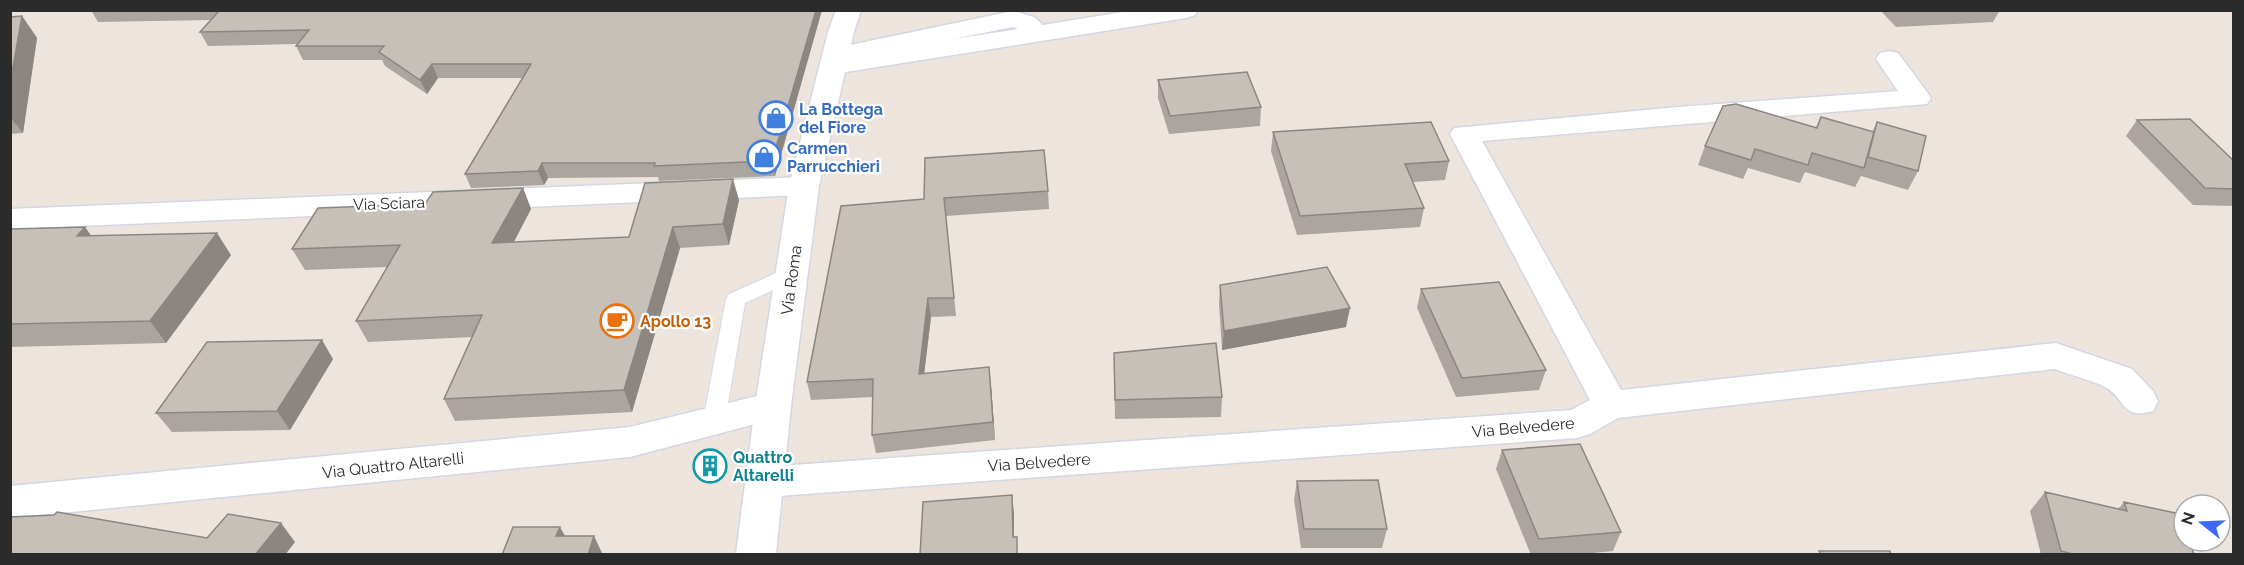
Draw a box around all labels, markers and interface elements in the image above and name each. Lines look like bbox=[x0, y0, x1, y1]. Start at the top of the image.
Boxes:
shop icon: La Bottega del Fiore bbox=[758, 100, 794, 136]
place label: La Bottega del Fiore bbox=[799, 100, 883, 137]
shop icon: Carmen Parrucchieri bbox=[746, 139, 782, 175]
place label: Carmen Parrucchieri bbox=[787, 139, 880, 176]
street label: Via Sciara bbox=[353, 193, 425, 214]
street label: Via Roma bbox=[777, 244, 806, 316]
cafe icon: Apollo 13 bbox=[599, 303, 635, 339]
place label: Apollo 13 bbox=[640, 312, 711, 331]
street label: Via Belvedere bbox=[1471, 414, 1575, 441]
building icon: Quattro Altarelli bbox=[692, 448, 728, 484]
place label: Quattro Altarelli bbox=[733, 448, 794, 485]
street label: Via Quattro Altarelli bbox=[321, 449, 465, 482]
street label: Via Belvedere bbox=[987, 449, 1091, 476]
north arrow bbox=[2172, 493, 2232, 553]
text: N bbox=[2177, 510, 2199, 527]

